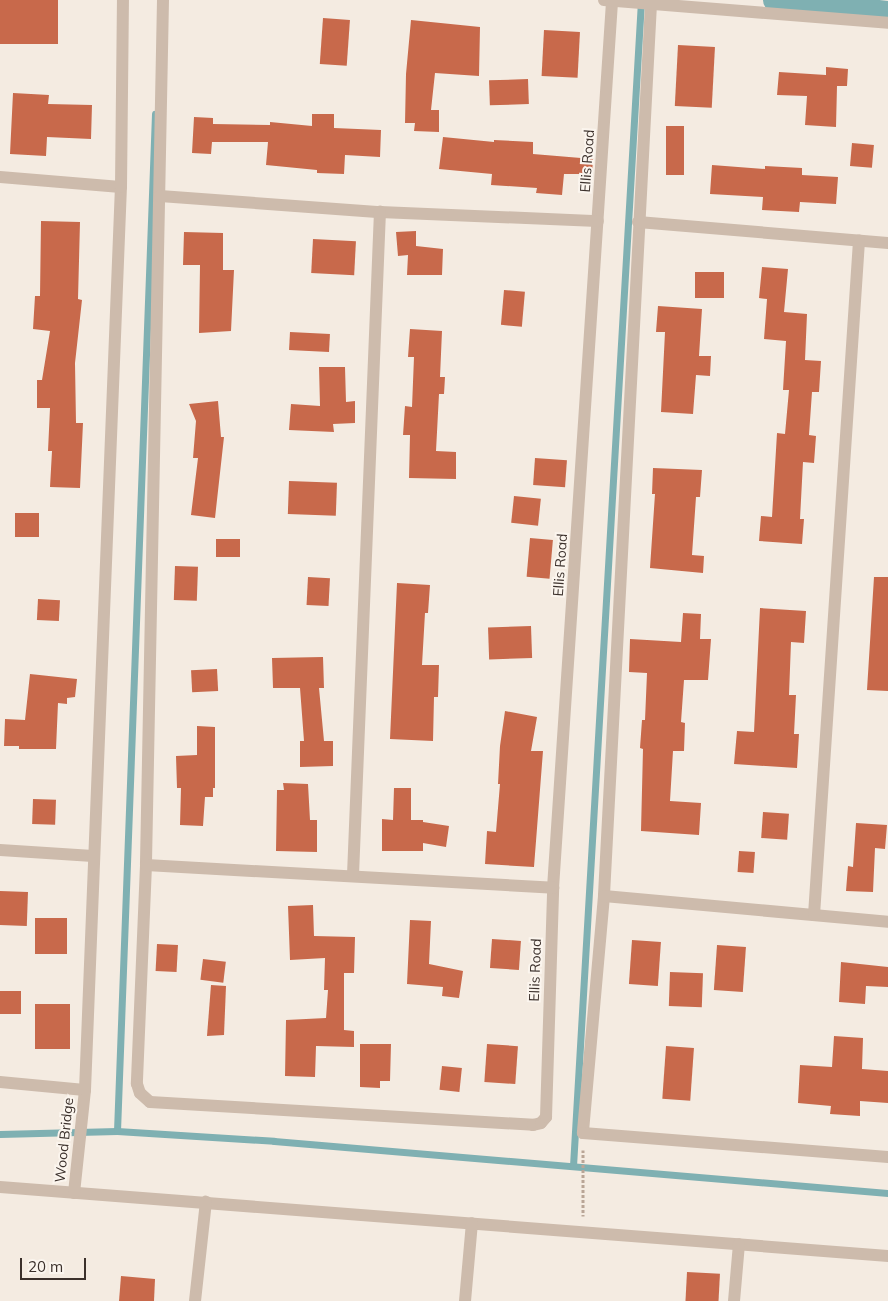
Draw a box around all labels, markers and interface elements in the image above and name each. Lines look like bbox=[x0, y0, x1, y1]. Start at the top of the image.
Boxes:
street label: Ellis Road bbox=[576, 129, 598, 193]
street label: Ellis Road bbox=[549, 533, 571, 597]
street label: Ellis Road bbox=[526, 938, 544, 1002]
street label: Wood Bridge bbox=[51, 1097, 77, 1183]
scale bar bbox=[22, 1248, 89, 1280]
text: 20 m bbox=[28, 1257, 63, 1276]

